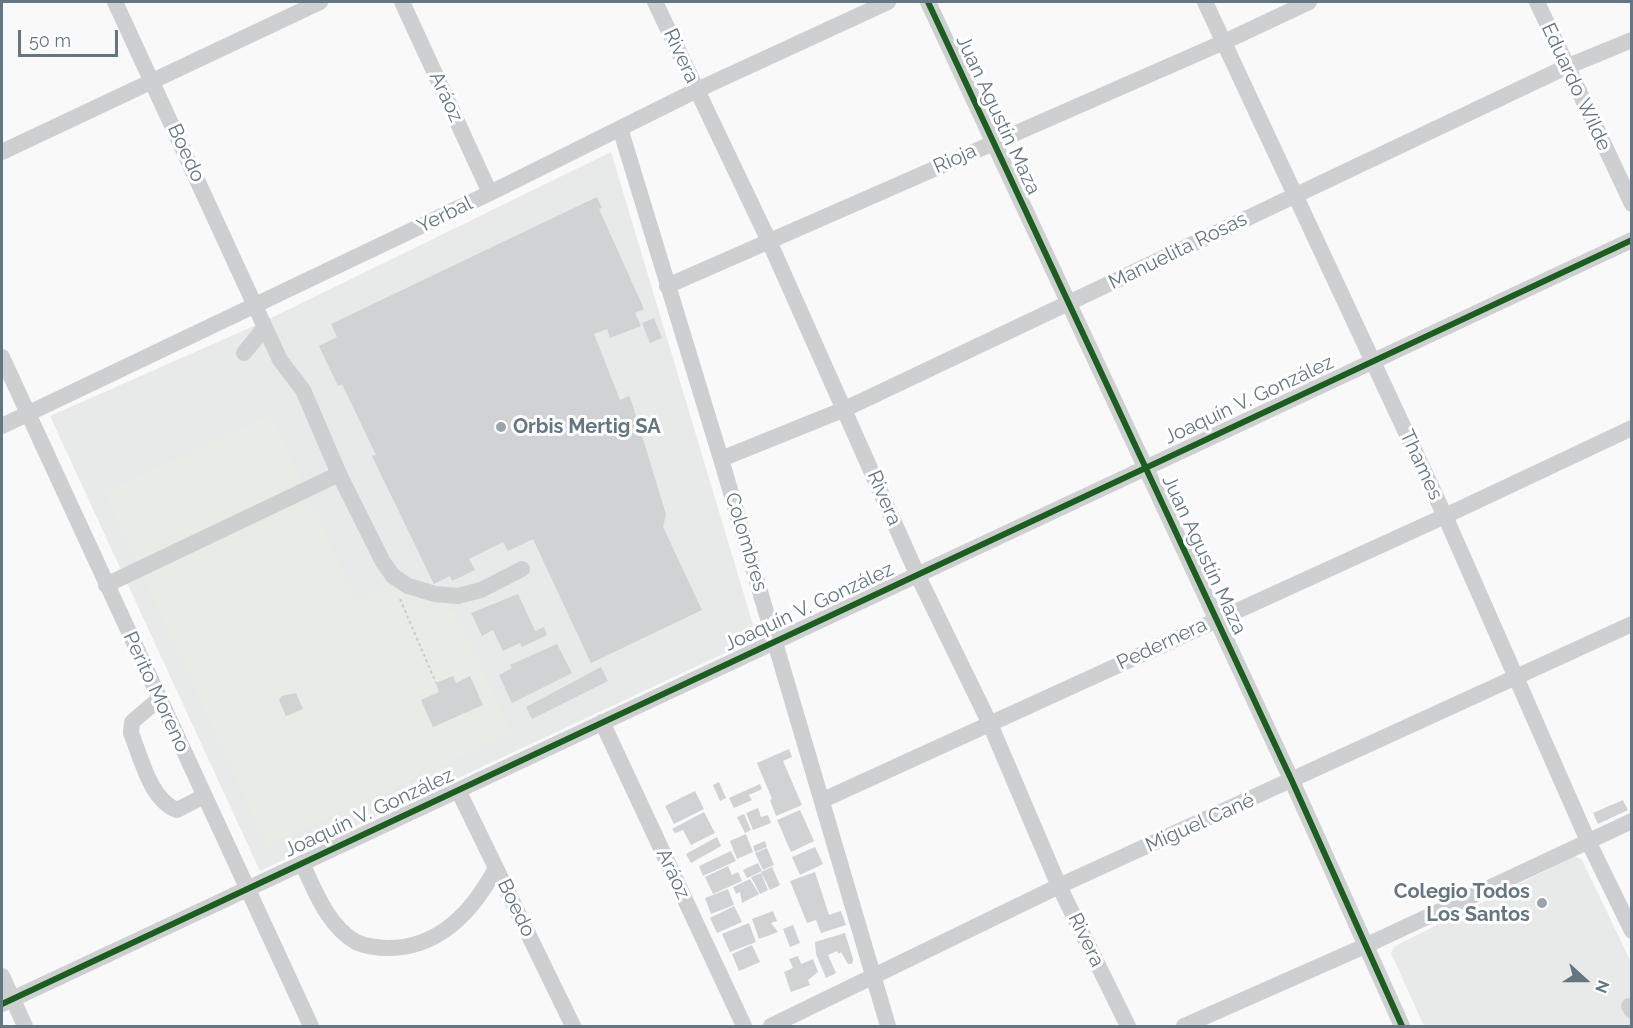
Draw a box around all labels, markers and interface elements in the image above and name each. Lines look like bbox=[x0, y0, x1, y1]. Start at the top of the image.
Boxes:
scale bar bbox=[21, 18, 122, 56]
street label: Eduardo Wilde bbox=[1536, 19, 1616, 155]
street label: Rivera bbox=[658, 25, 704, 87]
text: 50 m bbox=[29, 30, 71, 51]
street label: Juan Agustín Maza bbox=[951, 31, 1045, 199]
street label: Aráoz bbox=[424, 68, 468, 126]
street label: Boedo bbox=[162, 120, 210, 186]
street label: Rioja bbox=[930, 139, 980, 179]
street label: Yerbal bbox=[413, 191, 477, 239]
street label: Manuelita Rosas bbox=[1105, 207, 1251, 295]
street label: Joaquín V. González bbox=[1161, 350, 1337, 450]
place label: Orbis Mertig SA bbox=[513, 415, 661, 439]
marker: Orbis Mertig SA bbox=[494, 420, 508, 434]
street label: Thames bbox=[1394, 426, 1448, 504]
street label: Rivera bbox=[862, 467, 906, 529]
street label: Juan Agustín Maza bbox=[1157, 471, 1251, 639]
street label: Colombres bbox=[720, 490, 772, 594]
street label: Joaquín V. González bbox=[721, 557, 897, 657]
street label: Pedernera bbox=[1113, 613, 1211, 675]
street label: Perito Moreno bbox=[118, 628, 194, 756]
street label: Joaquín V. González bbox=[281, 763, 457, 863]
street label: Miguel Cané bbox=[1142, 788, 1258, 858]
street label: Aráoz bbox=[651, 845, 695, 903]
street label: Boedo bbox=[492, 875, 540, 941]
place label: Colegio Todos Los Santos bbox=[1394, 880, 1530, 927]
marker: Colegio Todos Los Santos bbox=[1535, 896, 1549, 910]
street label: Rivera bbox=[1063, 909, 1109, 971]
north arrow bbox=[1555, 950, 1615, 1010]
text: N bbox=[1591, 978, 1613, 996]

